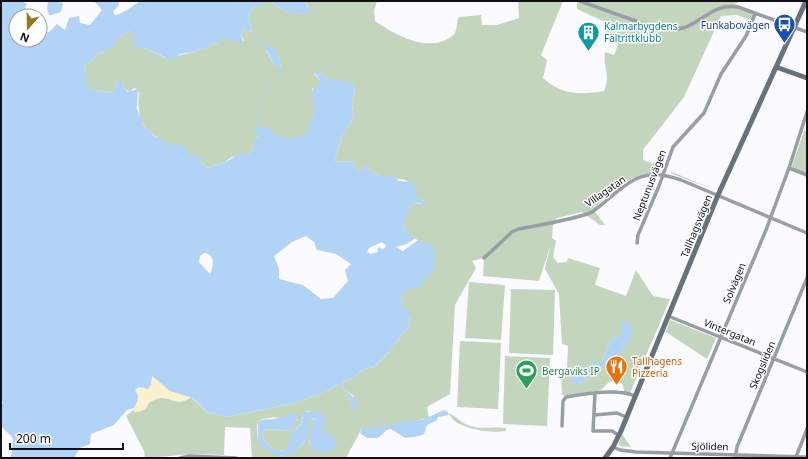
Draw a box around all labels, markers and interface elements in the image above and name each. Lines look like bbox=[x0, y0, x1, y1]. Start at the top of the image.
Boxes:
north arrow bbox=[8, 8, 48, 48]
bus stop icon: Funkabovägen bbox=[772, 12, 798, 45]
place label: Funkabovägen bbox=[701, 18, 770, 32]
building icon: Kalmarbygdens Fältrittklubb bbox=[575, 19, 601, 52]
place label: Kalmarbygdens Fältrittklubb bbox=[604, 19, 678, 45]
text: N bbox=[18, 29, 31, 46]
street label: Neptunusvägen bbox=[629, 147, 669, 223]
street label: Villagatan bbox=[582, 172, 628, 210]
street label: Tallhagsvägen bbox=[677, 192, 715, 260]
street label: Solvägen bbox=[719, 261, 749, 305]
street label: Vintergatan bbox=[702, 315, 758, 349]
street label: Skogsliden bbox=[746, 339, 778, 391]
restaurant icon: Tallhagens Pizzeria bbox=[603, 354, 629, 387]
place label: Tallhagens Pizzeria bbox=[632, 354, 682, 380]
sports icon: Bergaviks IP bbox=[513, 358, 539, 391]
place label: Bergaviks IP bbox=[542, 364, 600, 378]
scale bar bbox=[10, 425, 123, 451]
text: 200 m bbox=[16, 430, 51, 447]
street label: Sjöliden bbox=[691, 439, 729, 453]

